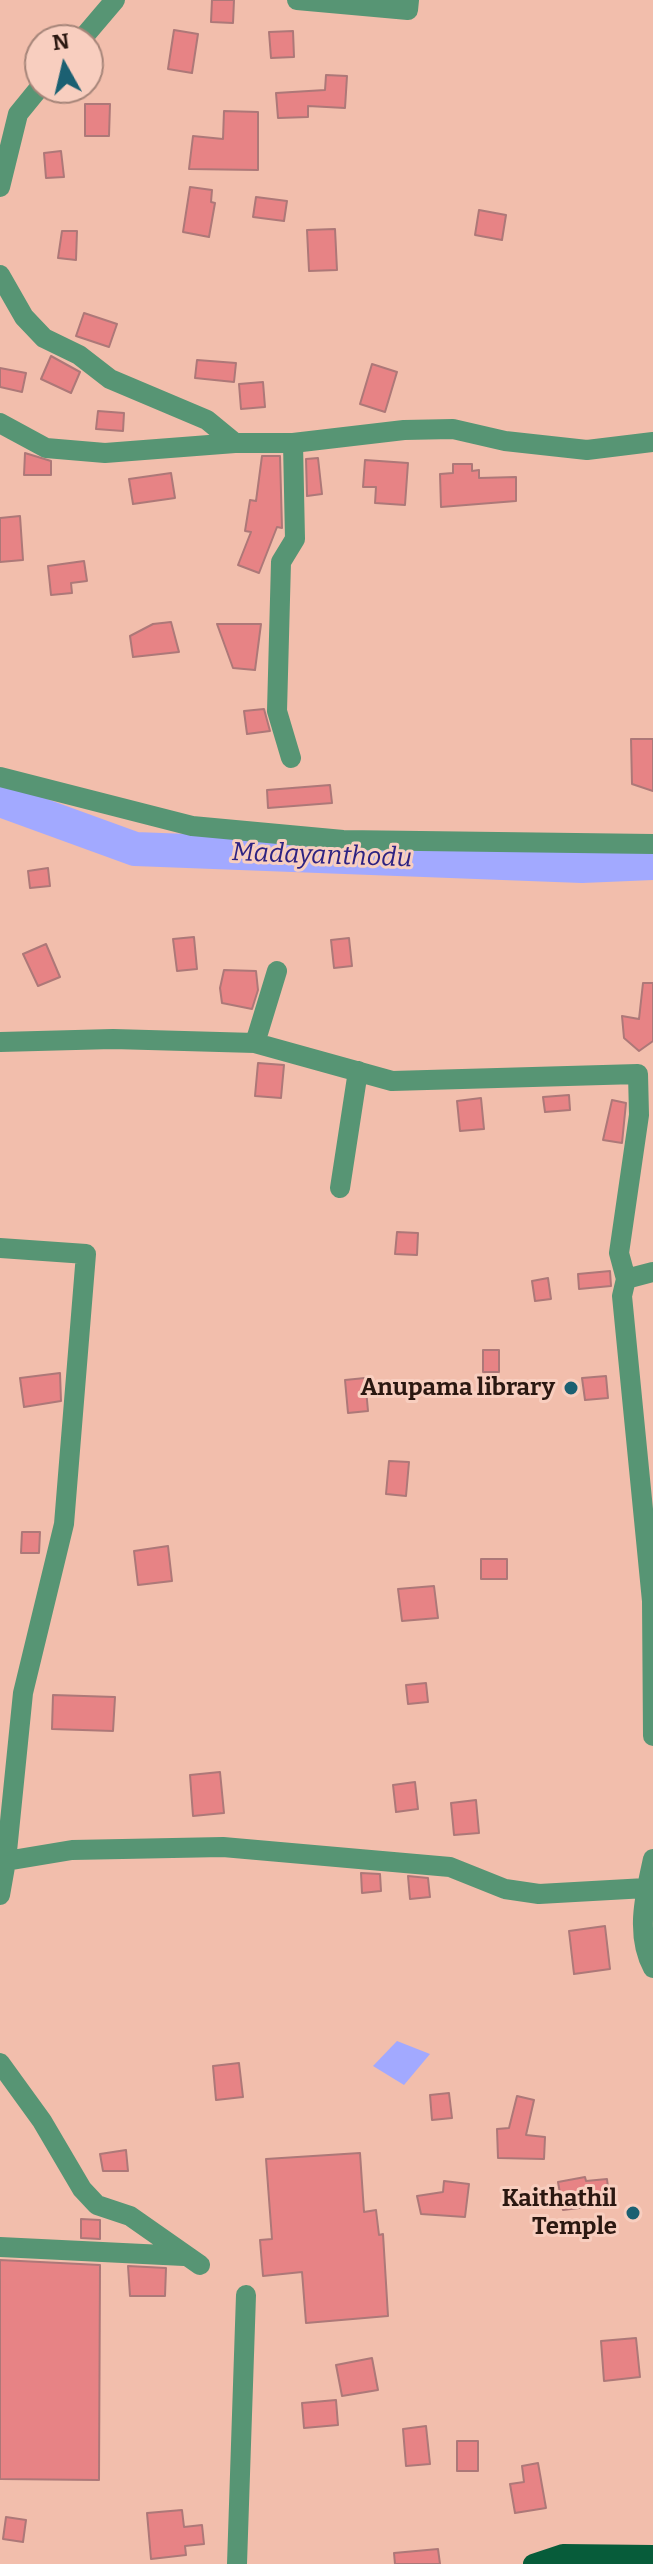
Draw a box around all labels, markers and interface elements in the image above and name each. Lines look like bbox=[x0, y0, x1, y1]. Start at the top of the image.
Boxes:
north arrow bbox=[24, 24, 104, 104]
text: N bbox=[51, 27, 71, 56]
water label: Madayanthodu bbox=[231, 837, 413, 875]
place label: Anupama library bbox=[360, 1374, 555, 1402]
marker: Anupama library bbox=[562, 1379, 580, 1397]
place label: Kaithathil Temple bbox=[502, 2185, 617, 2241]
marker: Kaithathil Temple bbox=[624, 2204, 642, 2222]

